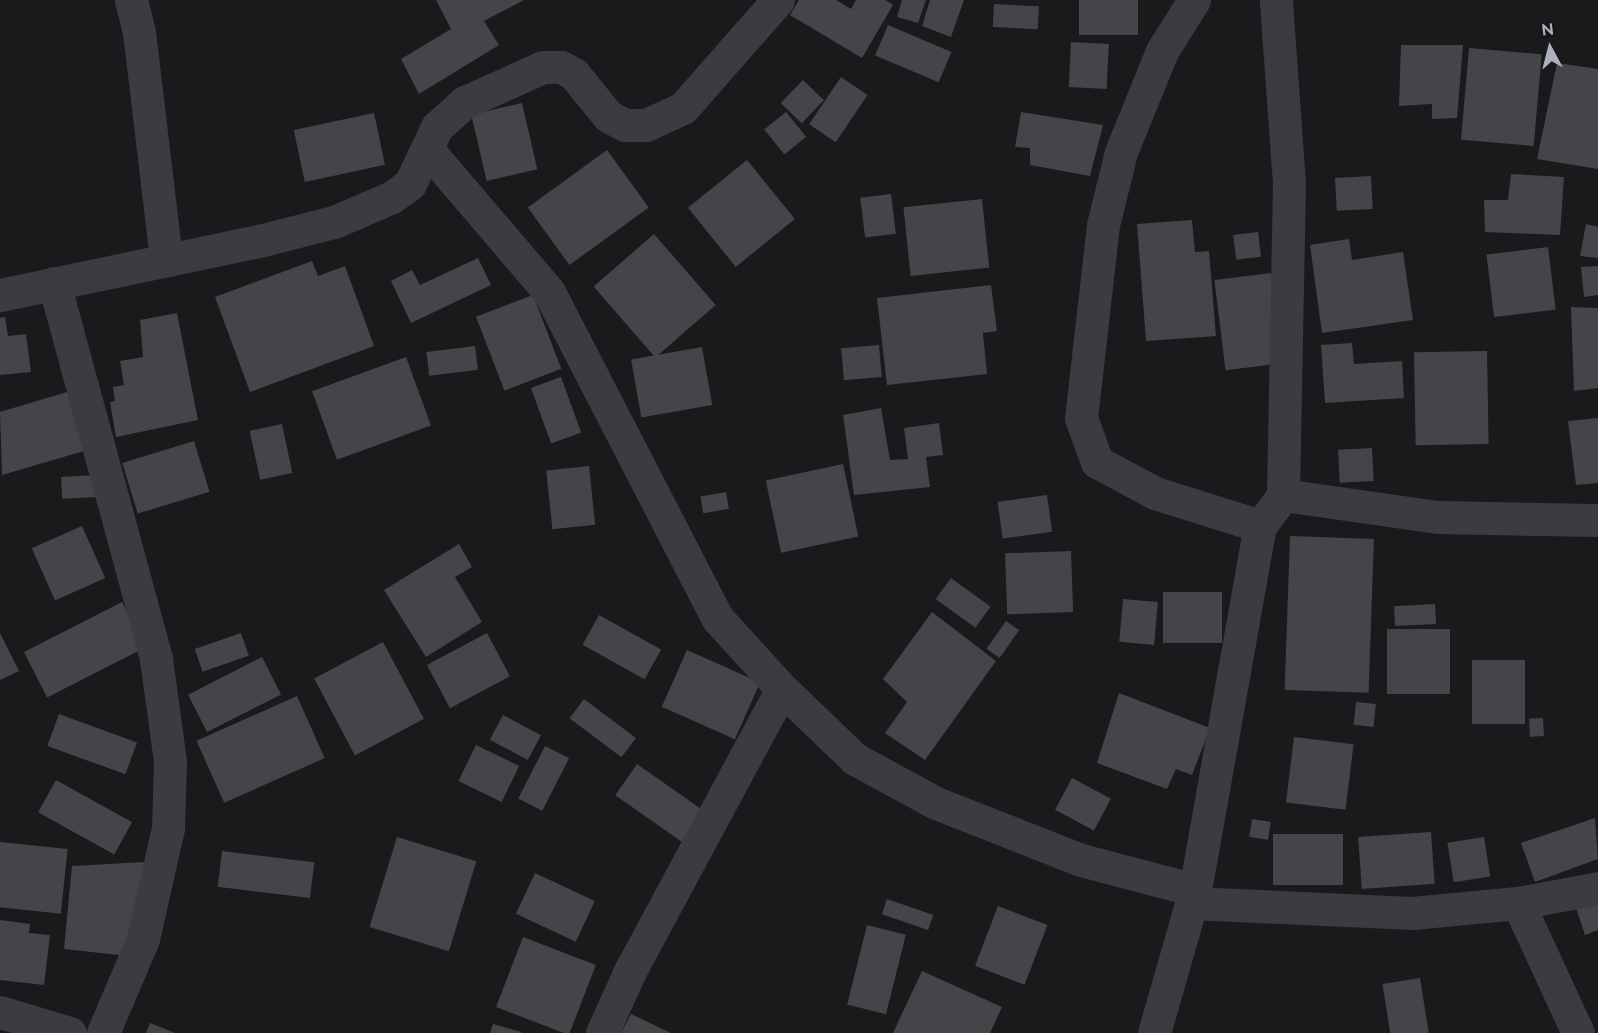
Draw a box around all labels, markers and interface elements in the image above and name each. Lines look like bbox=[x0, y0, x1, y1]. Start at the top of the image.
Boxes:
north arrow bbox=[1520, 18, 1580, 78]
text: N bbox=[1541, 19, 1555, 40]

